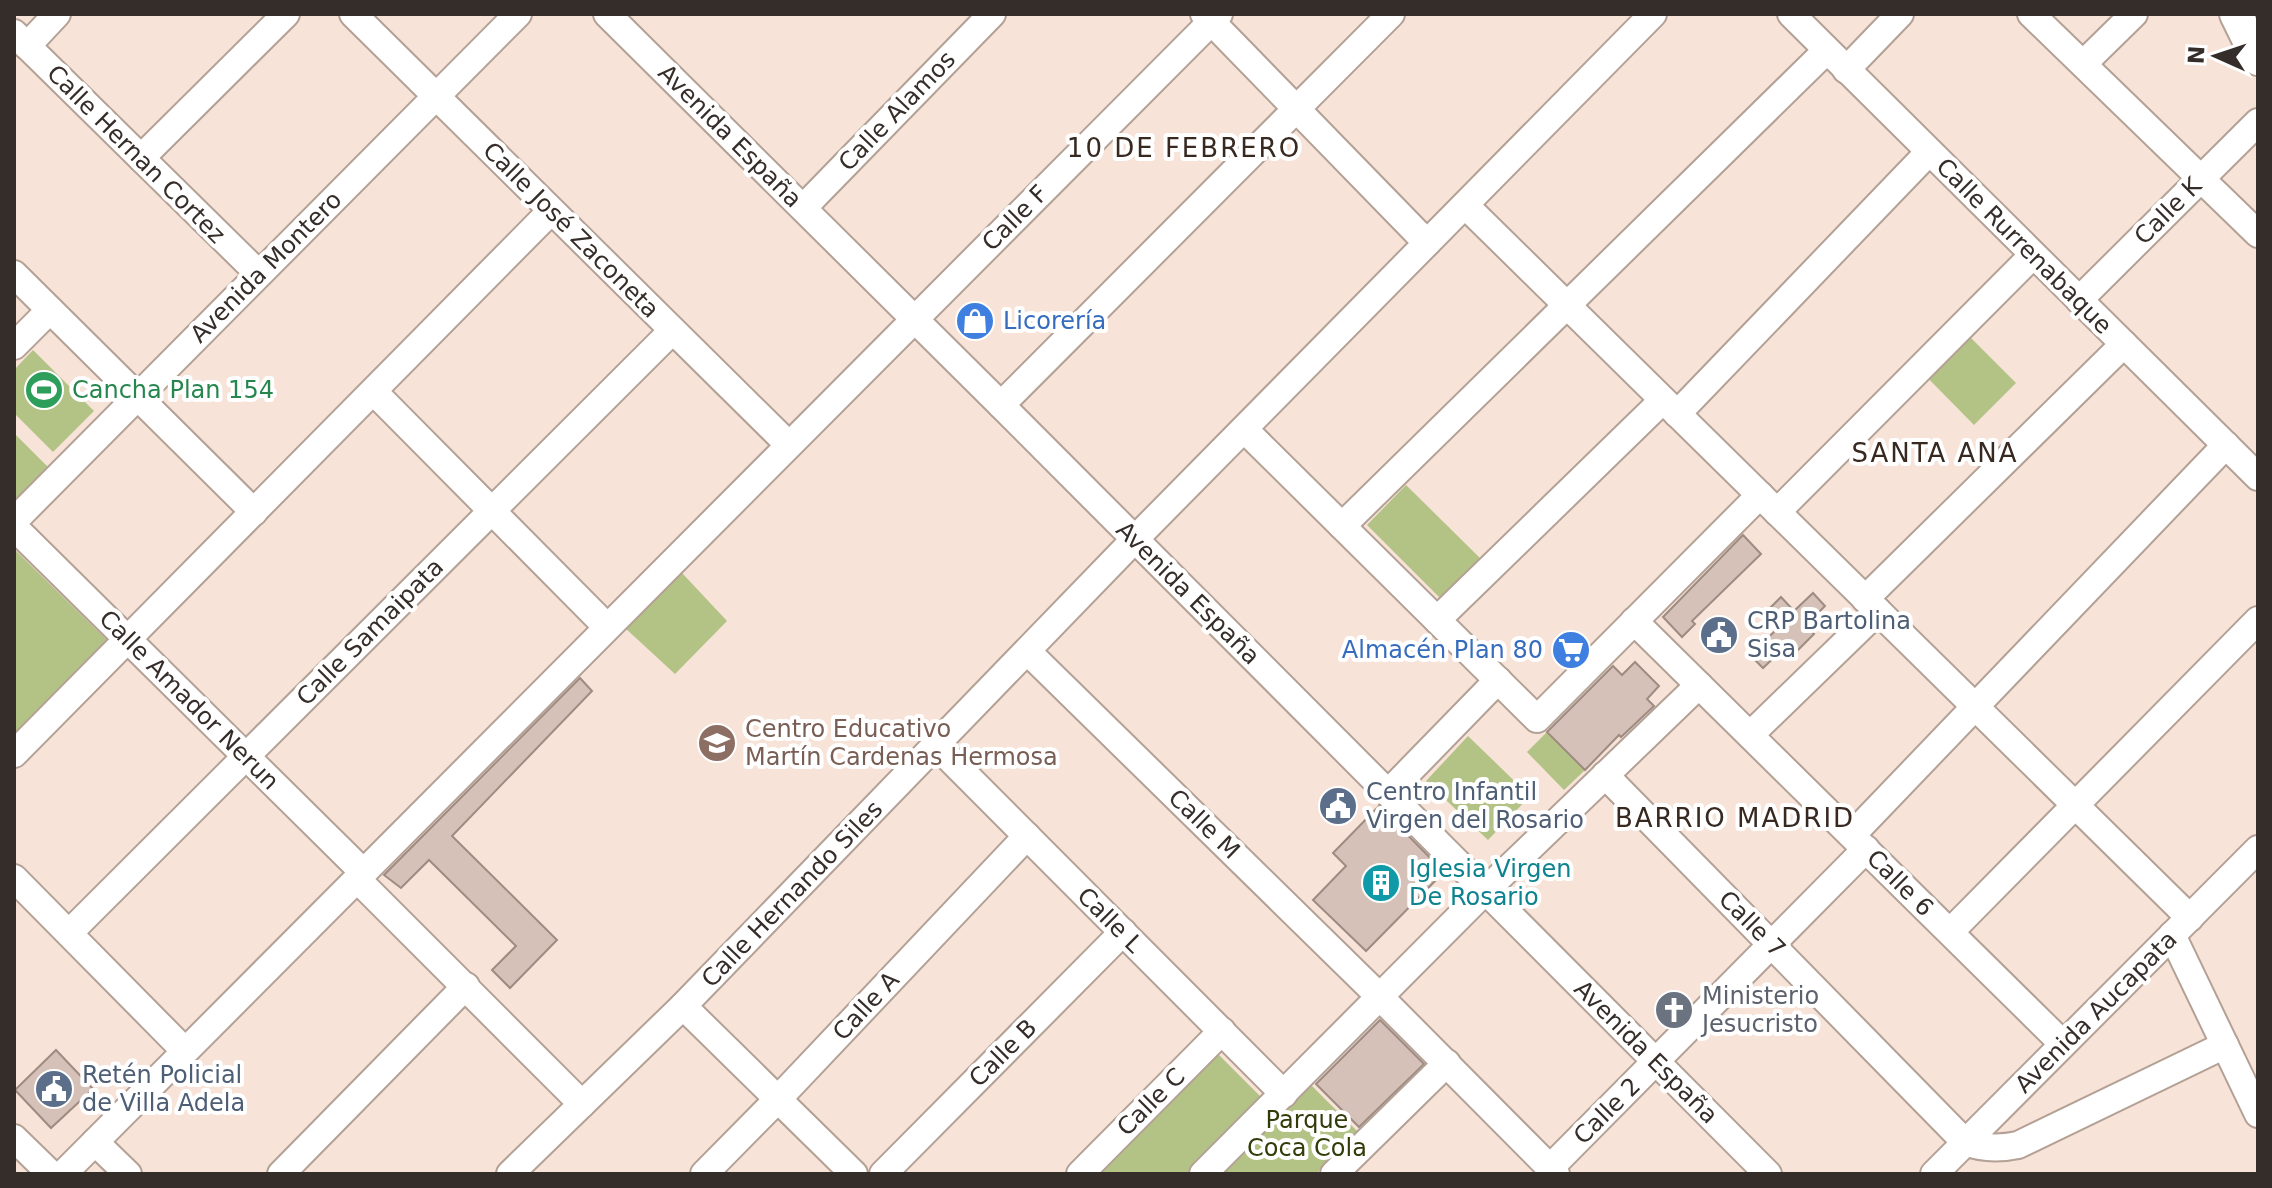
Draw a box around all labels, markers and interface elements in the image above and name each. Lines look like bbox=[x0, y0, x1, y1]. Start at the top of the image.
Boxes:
north arrow bbox=[2176, 16, 2256, 96]
street label: Calle Alamos bbox=[833, 45, 961, 177]
text: N bbox=[2184, 45, 2209, 65]
street label: Calle Hernan Cortez bbox=[41, 59, 231, 249]
street label: Avenida España bbox=[653, 59, 807, 213]
district label: 10 DE FEBRERO bbox=[1067, 133, 1301, 163]
street label: Calle José Zaconeta bbox=[477, 136, 665, 324]
street label: Calle Rurrenabaque bbox=[1930, 152, 2118, 340]
street label: Calle K bbox=[2129, 171, 2208, 250]
street label: Calle F bbox=[976, 179, 1054, 257]
street label: Avenida Montero bbox=[185, 186, 347, 348]
shop icon: Licorería bbox=[954, 300, 996, 342]
place label: Licorería bbox=[1003, 307, 1106, 335]
sports icon: Cancha Plan 154 bbox=[23, 369, 65, 411]
place label: Cancha Plan 154 bbox=[72, 376, 274, 404]
district label: SANTA ANA bbox=[1851, 438, 2019, 468]
street label: Avenida España bbox=[1111, 516, 1265, 670]
street label: Calle Samaipata bbox=[291, 553, 449, 711]
street label: Calle Amador Nerun bbox=[93, 604, 285, 796]
place label: CRP Bartolina Sisa bbox=[1747, 607, 1911, 663]
public building icon: CRP Bartolina Sisa bbox=[1698, 614, 1740, 656]
supermarket icon: Almacén Plan 80 bbox=[1550, 629, 1592, 671]
place label: Almacén Plan 80 bbox=[1342, 636, 1543, 664]
place label: Centro Educativo Martín Cardenas Hermosa bbox=[745, 715, 1058, 771]
school or university icon: Centro Educativo Martín Cardenas Hermosa bbox=[696, 722, 738, 764]
place label: Centro Infantil Virgen del Rosario bbox=[1366, 778, 1584, 834]
street label: Calle M bbox=[1163, 783, 1245, 865]
public building icon: Centro Infantil Virgen del Rosario bbox=[1317, 785, 1359, 827]
street label: Calle Hernando Siles bbox=[696, 795, 888, 993]
district label: BARRIO MADRID bbox=[1615, 803, 1855, 833]
street label: Calle 6 bbox=[1861, 844, 1939, 922]
place label: Iglesia Virgen De Rosario bbox=[1409, 855, 1571, 911]
building icon: Iglesia Virgen De Rosario bbox=[1360, 862, 1402, 904]
street label: Calle L bbox=[1072, 882, 1149, 959]
street label: Calle 7 bbox=[1713, 885, 1791, 963]
street label: Avenida Aucapata bbox=[2009, 925, 2183, 1099]
street label: Calle A bbox=[827, 965, 905, 1046]
street label: Avenida España bbox=[1569, 975, 1723, 1129]
place label: Ministerio Jesucristo bbox=[1700, 982, 1819, 1038]
church icon: Ministerio Jesucristo bbox=[1653, 989, 1695, 1031]
street label: Calle B bbox=[964, 1014, 1042, 1092]
place label: Retén Policial de Villa Adela bbox=[82, 1061, 245, 1117]
street label: Calle C bbox=[1111, 1062, 1191, 1142]
public building icon: Retén Policial de Villa Adela bbox=[33, 1068, 75, 1110]
street label: Calle 2 bbox=[1568, 1072, 1646, 1150]
park label: Parque Coca Cola bbox=[1247, 1106, 1367, 1162]

